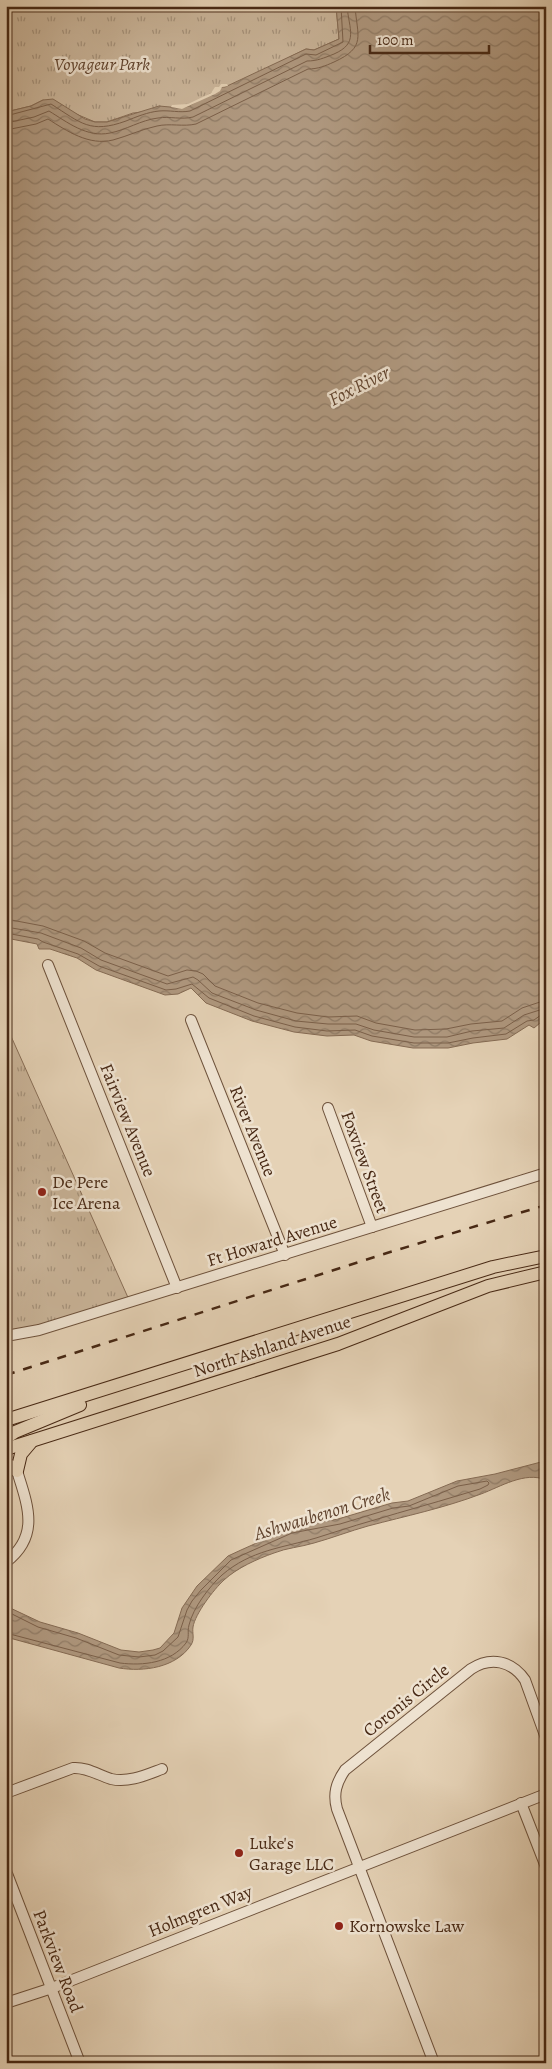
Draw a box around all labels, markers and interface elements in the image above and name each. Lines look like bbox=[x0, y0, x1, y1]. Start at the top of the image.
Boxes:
scale bar bbox=[370, 22, 488, 54]
text: 100 m bbox=[377, 30, 414, 50]
park label: Voyageur Park bbox=[54, 52, 150, 76]
water label: Fox River bbox=[324, 359, 395, 412]
street label: Fairview Avenue bbox=[94, 1060, 162, 1180]
street label: River Avenue bbox=[224, 1082, 282, 1180]
street label: Foxview Street bbox=[335, 1108, 395, 1217]
place label: De Pere Ice Arena bbox=[52, 1170, 121, 1215]
marker: De Pere Ice Arena bbox=[36, 1186, 48, 1198]
street label: Ft Howard Avenue bbox=[204, 1210, 340, 1272]
street label: North Ashland Avenue bbox=[190, 1309, 354, 1383]
water label: Ashwaubenon Creek bbox=[250, 1481, 393, 1547]
street label: Coronis Circle bbox=[358, 1658, 454, 1742]
place label: Luke's Garage LLC bbox=[249, 1831, 334, 1876]
marker: Luke's Garage LLC bbox=[233, 1847, 245, 1859]
street label: Holmgren Way bbox=[144, 1879, 256, 1943]
street label: Parkview Road bbox=[27, 1906, 89, 2016]
place label: Kornowske Law bbox=[349, 1914, 464, 1938]
marker: Kornowske Law bbox=[333, 1920, 345, 1932]

